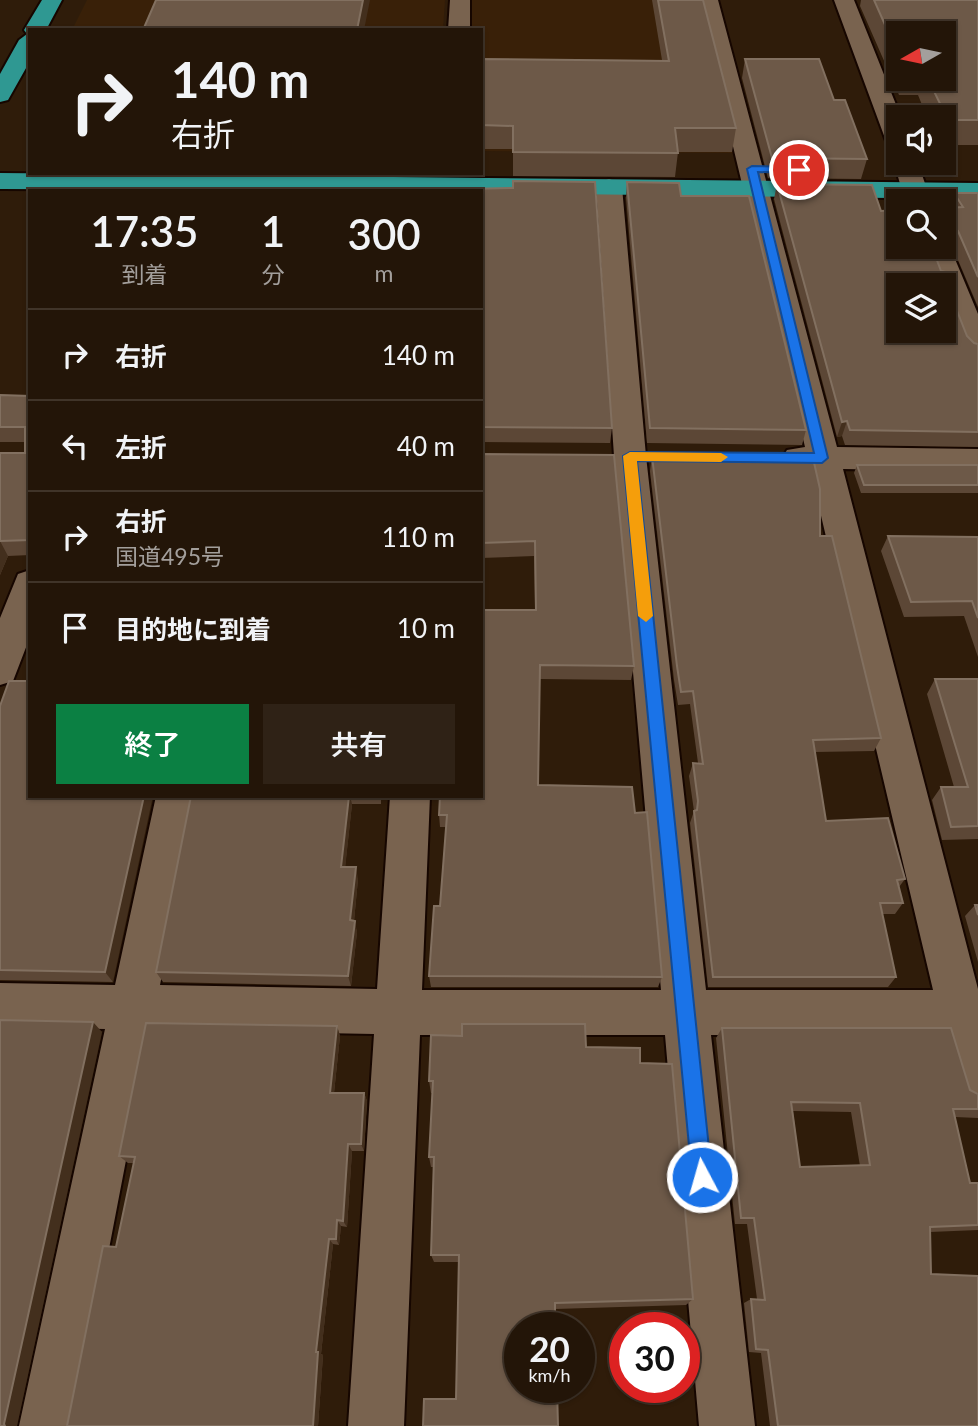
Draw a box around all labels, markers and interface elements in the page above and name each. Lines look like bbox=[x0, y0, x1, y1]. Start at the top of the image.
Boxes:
north arrow bbox=[886, 21, 956, 91]
map controls bbox=[886, 21, 956, 343]
text: 140 m bbox=[171, 50, 309, 108]
icon: right bbox=[56, 56, 147, 147]
button: sound bbox=[886, 105, 956, 175]
text: 右折 bbox=[171, 114, 235, 153]
pin bbox=[769, 140, 829, 200]
icon: arrive bbox=[780, 151, 818, 189]
button: search bbox=[886, 189, 956, 259]
text: 17:35 bbox=[90, 206, 198, 256]
text: 1 bbox=[261, 206, 285, 256]
text: 300 bbox=[348, 209, 421, 259]
text: m bbox=[375, 259, 394, 287]
text: 到着 bbox=[121, 260, 167, 288]
text: 分 bbox=[261, 260, 284, 288]
button: layers bbox=[886, 273, 956, 343]
icon: right bbox=[56, 336, 94, 374]
text: 140 m bbox=[382, 339, 455, 371]
text: 右折 bbox=[115, 340, 167, 372]
icon: left bbox=[56, 427, 94, 465]
text: 40 m bbox=[397, 430, 455, 462]
text: 左折 bbox=[115, 431, 167, 463]
text: 右折 bbox=[115, 505, 167, 537]
icon: right bbox=[56, 518, 94, 556]
text: 110 m bbox=[382, 521, 455, 553]
text: 国道495号 bbox=[115, 542, 224, 570]
icon: arrive bbox=[56, 609, 94, 647]
text: 10 m bbox=[397, 612, 455, 644]
text: 目的地に到着 bbox=[115, 613, 271, 645]
button: 終了 bbox=[56, 704, 249, 784]
button: 共有 bbox=[263, 704, 455, 784]
position arrow bbox=[665, 1140, 739, 1214]
speed limit sign: 30 bbox=[609, 1312, 700, 1403]
text: 20 bbox=[529, 1327, 570, 1369]
text: km/h bbox=[528, 1364, 571, 1386]

